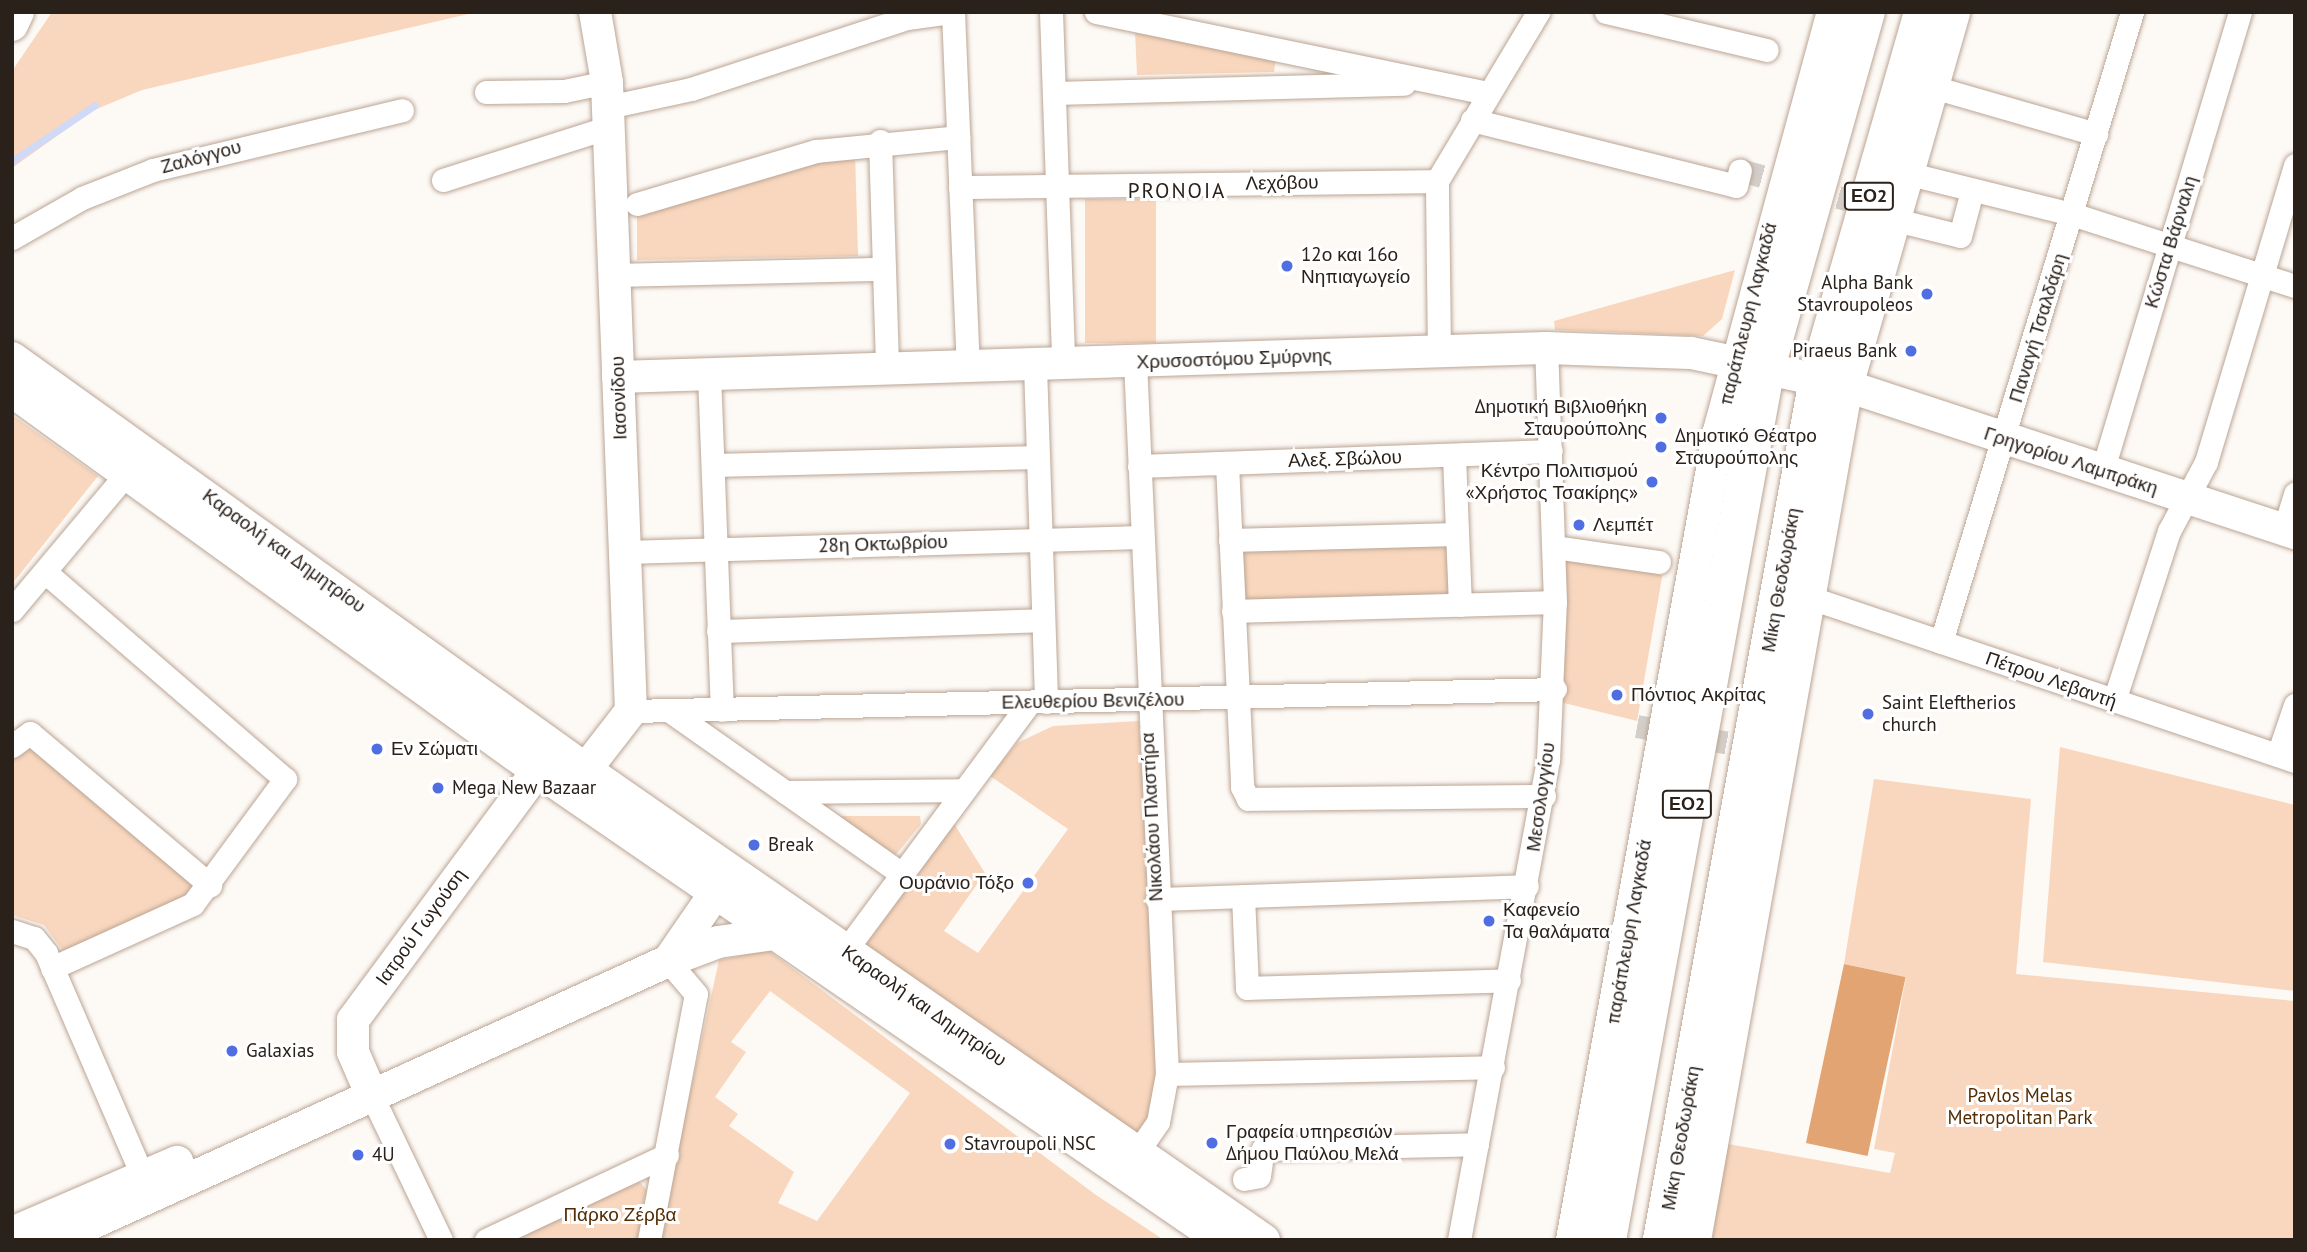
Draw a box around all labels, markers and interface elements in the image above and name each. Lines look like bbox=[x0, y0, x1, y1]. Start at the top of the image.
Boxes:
street label: Ζαλόγγου bbox=[158, 135, 244, 179]
street label: Λεχόβου bbox=[1245, 171, 1319, 195]
street label: Κώστα Βάρναλη bbox=[2140, 173, 2202, 311]
district label: PRONOIA bbox=[1129, 178, 1225, 204]
road number: ΕΟ2 bbox=[1843, 182, 1895, 210]
street label: παράπλευρη Λαγκαδά bbox=[1714, 220, 1782, 408]
place label: 12ο και 16ο Νηπιαγωγείο bbox=[1301, 244, 1410, 288]
street label: Παναγή Τσαλδάρη bbox=[2004, 251, 2072, 405]
marker: 12ο και 16ο Νηπιαγωγείο bbox=[1279, 258, 1295, 274]
place label: Alpha Bank Stavroupoleos bbox=[1797, 272, 1913, 316]
marker: Alpha Bank Stavroupoleos bbox=[1919, 286, 1935, 302]
place label: Piraeus Bank bbox=[1792, 340, 1897, 362]
marker: Piraeus Bank bbox=[1903, 343, 1919, 359]
street label: Χρυσοστόμου Σμύρνης bbox=[1136, 344, 1332, 374]
street label: Ιασονίδου bbox=[606, 356, 632, 440]
place label: Δημοτική Βιβλιοθήκη Σταυρούπολης bbox=[1475, 396, 1647, 440]
marker: Δημοτική Βιβλιοθήκη Σταυρούπολης bbox=[1653, 410, 1669, 426]
street label: Γρηγορίου Λαμπράκη bbox=[1981, 422, 2161, 500]
place label: Δημοτικό Θέατρο Σταυρούπολης bbox=[1675, 425, 1817, 469]
marker: Δημοτικό Θέατρο Σταυρούπολης bbox=[1653, 439, 1669, 455]
street label: Αλεξ. Σβώλου bbox=[1287, 446, 1403, 472]
place label: Κέντρο Πολιτισμού «Χρήστος Τσακίρης» bbox=[1466, 460, 1638, 504]
marker: Κέντρο Πολιτισμού «Χρήστος Τσακίρης» bbox=[1644, 474, 1660, 490]
street label: Καραολή και Δημητρίου bbox=[198, 484, 370, 618]
street label: Μίκη Θεοδωράκη bbox=[1757, 506, 1805, 654]
place label: Λεμπέτ bbox=[1593, 514, 1653, 536]
marker: Λεμπέτ bbox=[1571, 517, 1587, 533]
street label: 28η Οκτωβρίου bbox=[818, 530, 948, 558]
street label: Πέτρου Λεβαντή bbox=[1982, 647, 2120, 713]
place label: Πόντιος Ακρίτας bbox=[1631, 684, 1766, 706]
marker: Πόντιος Ακρίτας bbox=[1609, 687, 1625, 703]
street label: Ελευθερίου Βενιζέλου bbox=[1001, 688, 1185, 714]
place label: Saint Eleftherios church bbox=[1882, 692, 2016, 736]
marker: Saint Eleftherios church bbox=[1860, 706, 1876, 722]
street label: Νικολάου Πλαστήρα bbox=[1136, 732, 1168, 902]
place label: Εν Σώματι bbox=[391, 738, 478, 760]
marker: Εν Σώματι bbox=[369, 741, 385, 757]
street label: Μεσολογγίου bbox=[1522, 741, 1560, 853]
place label: Mega New Bazaar bbox=[452, 777, 597, 799]
marker: Mega New Bazaar bbox=[430, 780, 446, 796]
road number: ΕΟ2 bbox=[1661, 790, 1713, 818]
place label: Break bbox=[768, 834, 814, 856]
marker: Break bbox=[746, 837, 762, 853]
street label: παράπλευρη Λαγκαδά bbox=[1601, 838, 1657, 1026]
street label: Ιατρού Γωγούση bbox=[371, 864, 471, 990]
place label: Ουράνιο Τόξο bbox=[899, 872, 1014, 894]
marker: Ουράνιο Τόξο bbox=[1020, 875, 1036, 891]
place label: Καφενείο Τα θαλάματα bbox=[1503, 899, 1610, 943]
marker: Καφενείο Τα θαλάματα bbox=[1481, 913, 1497, 929]
street label: Καραολή και Δημητρίου bbox=[837, 940, 1011, 1072]
place label: Galaxias bbox=[246, 1040, 314, 1062]
marker: Galaxias bbox=[224, 1043, 240, 1059]
street label: Μίκη Θεοδωράκη bbox=[1657, 1064, 1705, 1212]
park label: Pavlos Melas Metropolitan Park bbox=[1947, 1085, 2093, 1129]
place label: Γραφεία υπηρεσιών Δήμου Παύλου Μελά bbox=[1226, 1121, 1399, 1165]
place label: Stavroupoli NSC bbox=[964, 1133, 1096, 1155]
marker: Γραφεία υπηρεσιών Δήμου Παύλου Μελά bbox=[1204, 1135, 1220, 1151]
marker: Stavroupoli NSC bbox=[942, 1136, 958, 1152]
place label: 4U bbox=[372, 1144, 395, 1166]
marker: 4U bbox=[350, 1147, 366, 1163]
park label: Πάρκο Ζέρβα bbox=[563, 1204, 677, 1226]

